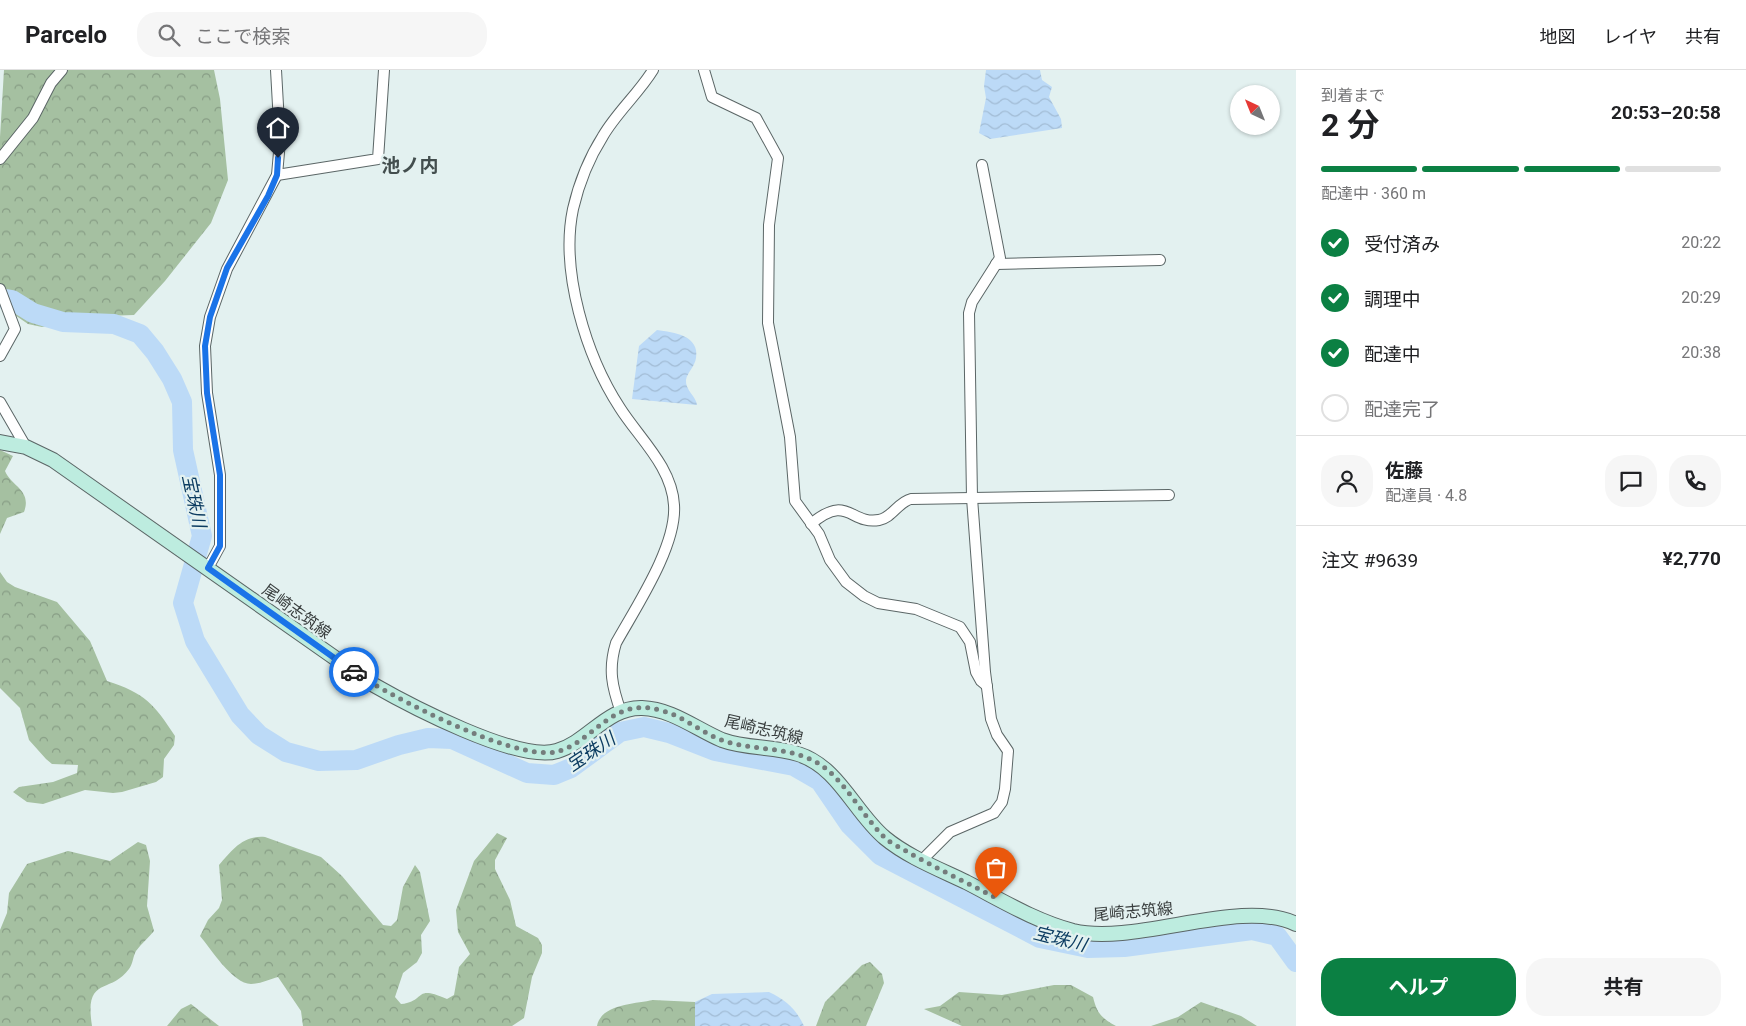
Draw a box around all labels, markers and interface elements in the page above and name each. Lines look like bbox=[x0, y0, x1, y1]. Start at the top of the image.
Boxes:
search box bbox=[137, 12, 487, 57]
text: Parcelo bbox=[25, 21, 107, 49]
icon: search bbox=[155, 21, 183, 49]
text: ここで検索 bbox=[195, 25, 290, 48]
text: 地図 bbox=[1540, 26, 1576, 47]
text: レイヤ bbox=[1604, 26, 1657, 47]
text: 共有 bbox=[1685, 26, 1721, 47]
north arrow bbox=[1230, 85, 1280, 135]
map controls bbox=[1230, 85, 1280, 135]
text: 到着まで bbox=[1321, 86, 1385, 105]
text: 20:53–20:58 bbox=[1611, 101, 1721, 124]
text: 2 分 bbox=[1321, 106, 1379, 144]
pin bbox=[257, 107, 299, 158]
icon: home bbox=[264, 114, 292, 142]
district label: 池ノ内 bbox=[381, 154, 439, 177]
text: 配達中 · 360 m bbox=[1321, 184, 1426, 203]
icon: check bbox=[1321, 229, 1349, 257]
text: 受付済み bbox=[1364, 233, 1440, 256]
text: 20:22 bbox=[1681, 233, 1721, 252]
icon: check bbox=[1321, 284, 1349, 312]
text: 調理中 bbox=[1364, 288, 1421, 311]
text: 20:29 bbox=[1681, 288, 1721, 307]
icon: check bbox=[1321, 339, 1349, 367]
text: 配達中 bbox=[1364, 343, 1421, 366]
text: 20:38 bbox=[1681, 343, 1721, 362]
text: 配達完了 bbox=[1364, 398, 1440, 421]
button: person bbox=[1321, 455, 1373, 507]
button: chat bbox=[1605, 455, 1657, 507]
button: phone bbox=[1669, 455, 1721, 507]
text: 佐藤 bbox=[1385, 459, 1423, 482]
water label: 宝珠川 bbox=[179, 472, 211, 531]
text: 配達員 · 4.8 bbox=[1385, 486, 1467, 505]
text: ¥2,770 bbox=[1663, 547, 1721, 570]
text: 注文 #9639 bbox=[1321, 549, 1418, 572]
street label: 尾崎志筑線 bbox=[259, 580, 335, 643]
courier bbox=[329, 647, 379, 697]
icon: car bbox=[340, 658, 368, 686]
street label: 尾崎志筑線 bbox=[723, 711, 805, 748]
water label: 宝珠川 bbox=[562, 727, 621, 775]
pin bbox=[975, 847, 1017, 898]
icon: bag bbox=[982, 854, 1010, 882]
street label: 尾崎志筑線 bbox=[1092, 899, 1174, 924]
water label: 宝珠川 bbox=[1031, 922, 1091, 956]
button: ヘルプ bbox=[1321, 958, 1516, 1016]
button: 共有 bbox=[1526, 958, 1721, 1016]

